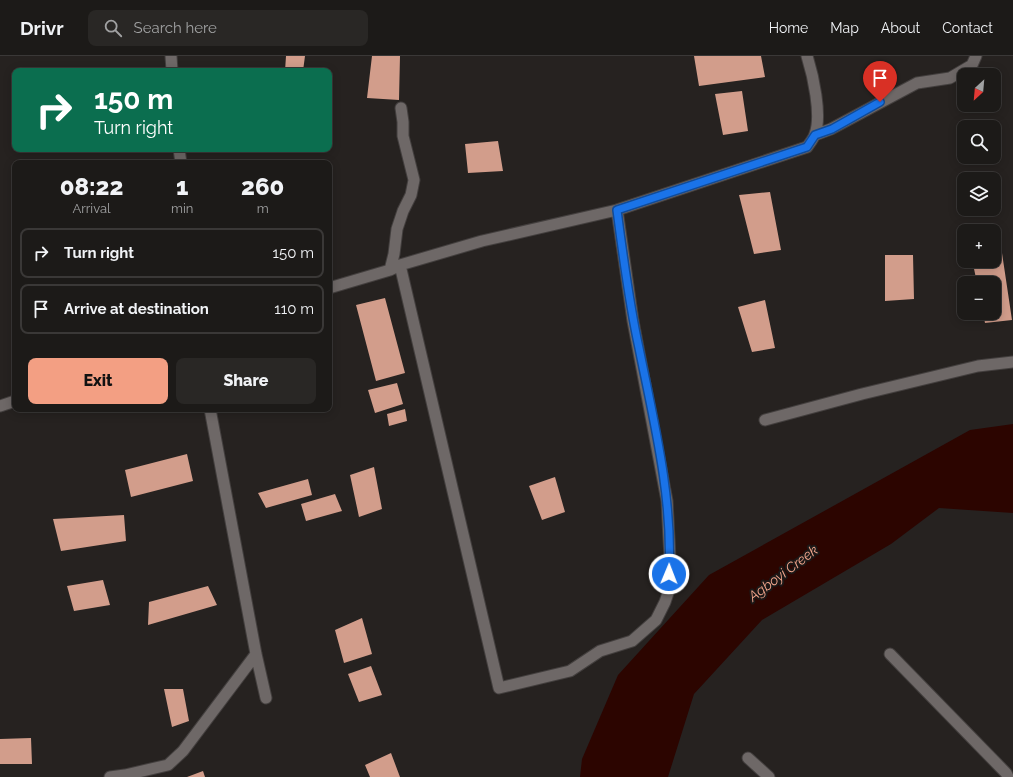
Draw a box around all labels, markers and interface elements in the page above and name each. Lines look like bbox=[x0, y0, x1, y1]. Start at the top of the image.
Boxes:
search box bbox=[88, 10, 368, 46]
text: Drivr bbox=[20, 17, 64, 39]
icon: search bbox=[102, 17, 124, 39]
text: Search here bbox=[134, 19, 217, 37]
text: Home bbox=[769, 20, 808, 36]
text: Map bbox=[830, 20, 859, 36]
text: About bbox=[881, 20, 920, 36]
text: Contact bbox=[942, 20, 993, 36]
pin bbox=[863, 61, 897, 102]
icon: arrive bbox=[869, 67, 891, 89]
north arrow bbox=[957, 68, 1001, 112]
map controls bbox=[957, 68, 1001, 320]
text: 150 m bbox=[94, 83, 173, 116]
icon: right bbox=[28, 84, 80, 136]
text: Turn right bbox=[94, 117, 173, 138]
button: search bbox=[957, 120, 1001, 164]
text: 08:22 bbox=[60, 172, 123, 201]
text: 1 bbox=[176, 172, 188, 201]
text: 260 bbox=[241, 172, 284, 201]
button: layers bbox=[957, 172, 1001, 216]
text: Arrival bbox=[72, 201, 111, 216]
text: min bbox=[171, 201, 193, 216]
text: m bbox=[257, 201, 269, 216]
button: + bbox=[957, 224, 1001, 268]
icon: right bbox=[30, 242, 52, 264]
text: Turn right bbox=[64, 244, 134, 262]
text: 150 m bbox=[273, 244, 314, 262]
button: − bbox=[957, 276, 1001, 320]
icon: arrive bbox=[30, 298, 52, 320]
text: Arrive at destination bbox=[64, 300, 209, 318]
text: 110 m bbox=[274, 300, 314, 318]
button: Exit bbox=[28, 358, 168, 404]
button: Share bbox=[176, 358, 316, 404]
water label: Agboyi Creek bbox=[744, 541, 821, 605]
position arrow bbox=[648, 553, 690, 595]

